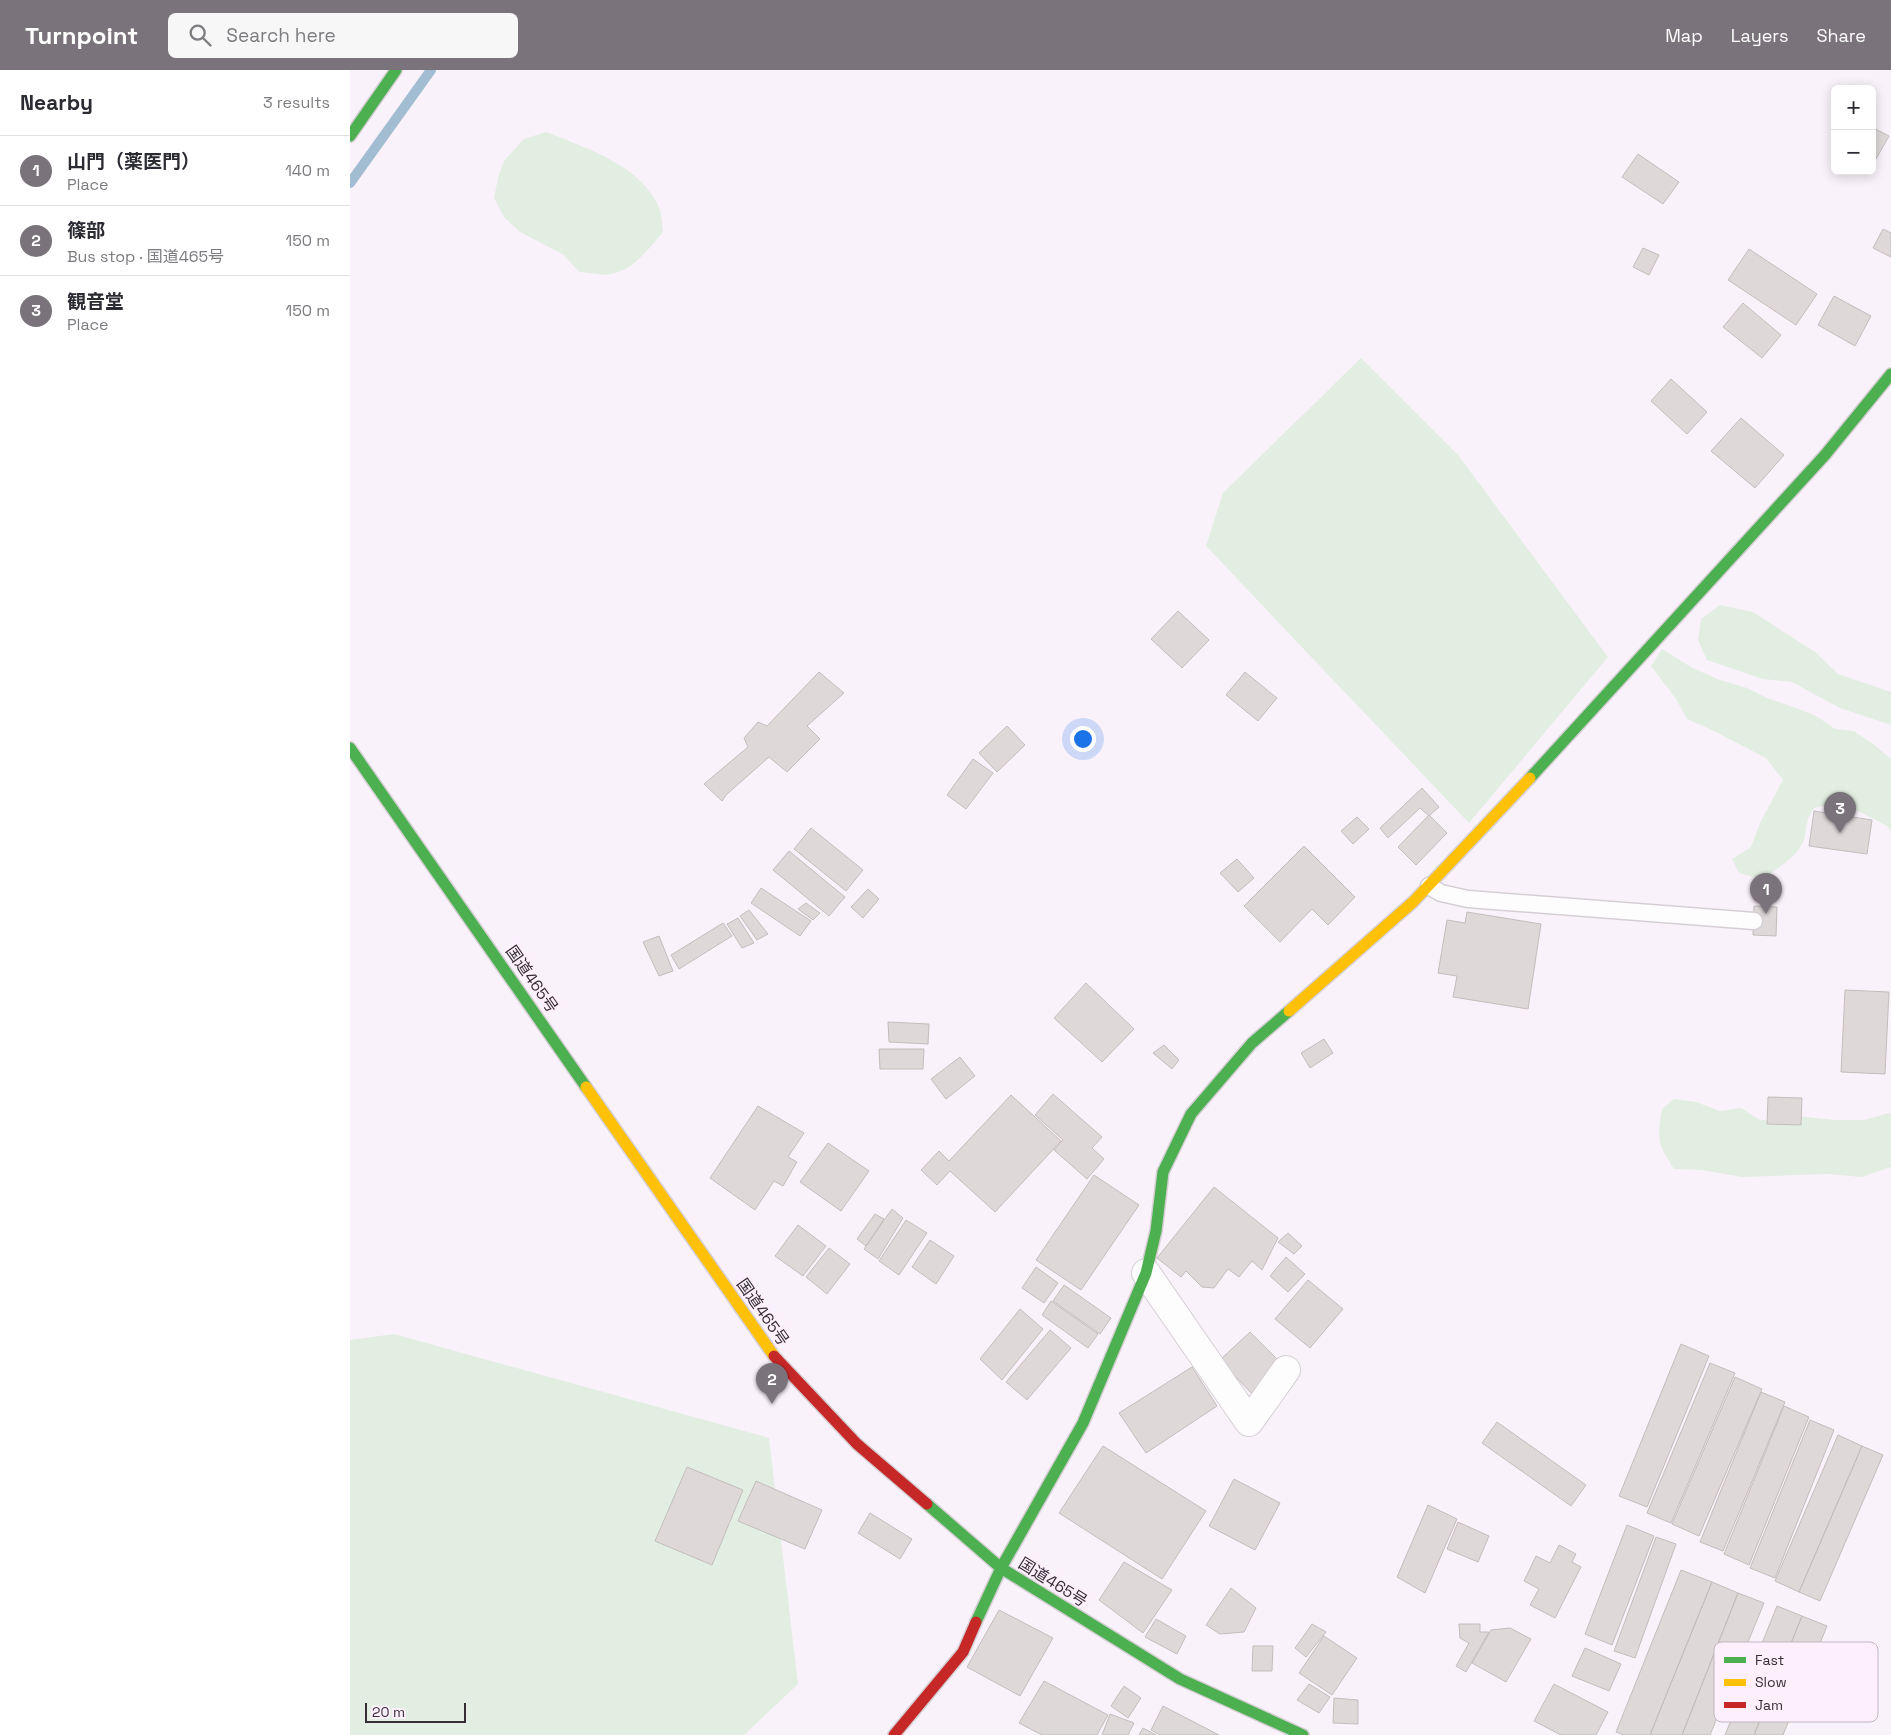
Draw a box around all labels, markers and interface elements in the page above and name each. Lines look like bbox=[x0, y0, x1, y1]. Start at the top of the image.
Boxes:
search box bbox=[168, 13, 518, 58]
text: Turnpoint bbox=[25, 20, 138, 51]
icon: search bbox=[186, 21, 214, 49]
text: Search here bbox=[226, 23, 336, 48]
text: Map bbox=[1665, 24, 1703, 47]
text: Layers bbox=[1731, 24, 1788, 47]
text: Share bbox=[1816, 24, 1866, 47]
map controls bbox=[1831, 85, 1876, 175]
button: + bbox=[1831, 85, 1876, 130]
text: Nearby bbox=[20, 89, 93, 116]
text: 3 results bbox=[263, 92, 330, 113]
button: − bbox=[1831, 130, 1876, 175]
text: 山門（薬医門） bbox=[67, 149, 200, 174]
text: 1 bbox=[32, 160, 40, 181]
text: 140 m bbox=[285, 160, 330, 181]
text: Place bbox=[67, 174, 109, 195]
text: 篠部 bbox=[67, 218, 105, 243]
text: 2 bbox=[31, 230, 41, 251]
text: 150 m bbox=[286, 230, 330, 251]
text: Bus stop · 国道465号 bbox=[67, 246, 224, 267]
text: 観音堂 bbox=[67, 289, 124, 314]
text: 3 bbox=[31, 300, 41, 321]
text: 150 m bbox=[286, 300, 330, 321]
text: Place bbox=[67, 314, 109, 335]
your location bbox=[1070, 726, 1096, 752]
pin: 3 bbox=[1824, 792, 1856, 833]
pin: 1 bbox=[1750, 873, 1782, 914]
street label: 国道465号 bbox=[501, 941, 563, 1017]
street label: 国道465号 bbox=[732, 1274, 794, 1350]
pin: 2 bbox=[756, 1363, 788, 1404]
street label: 国道465号 bbox=[1015, 1553, 1091, 1611]
legend bbox=[1714, 1642, 1878, 1722]
text: Fast bbox=[1755, 1651, 1784, 1669]
text: Slow bbox=[1755, 1673, 1787, 1691]
text: Jam bbox=[1755, 1696, 1783, 1714]
scale bar bbox=[365, 1700, 466, 1723]
text: 20 m bbox=[372, 1703, 405, 1721]

